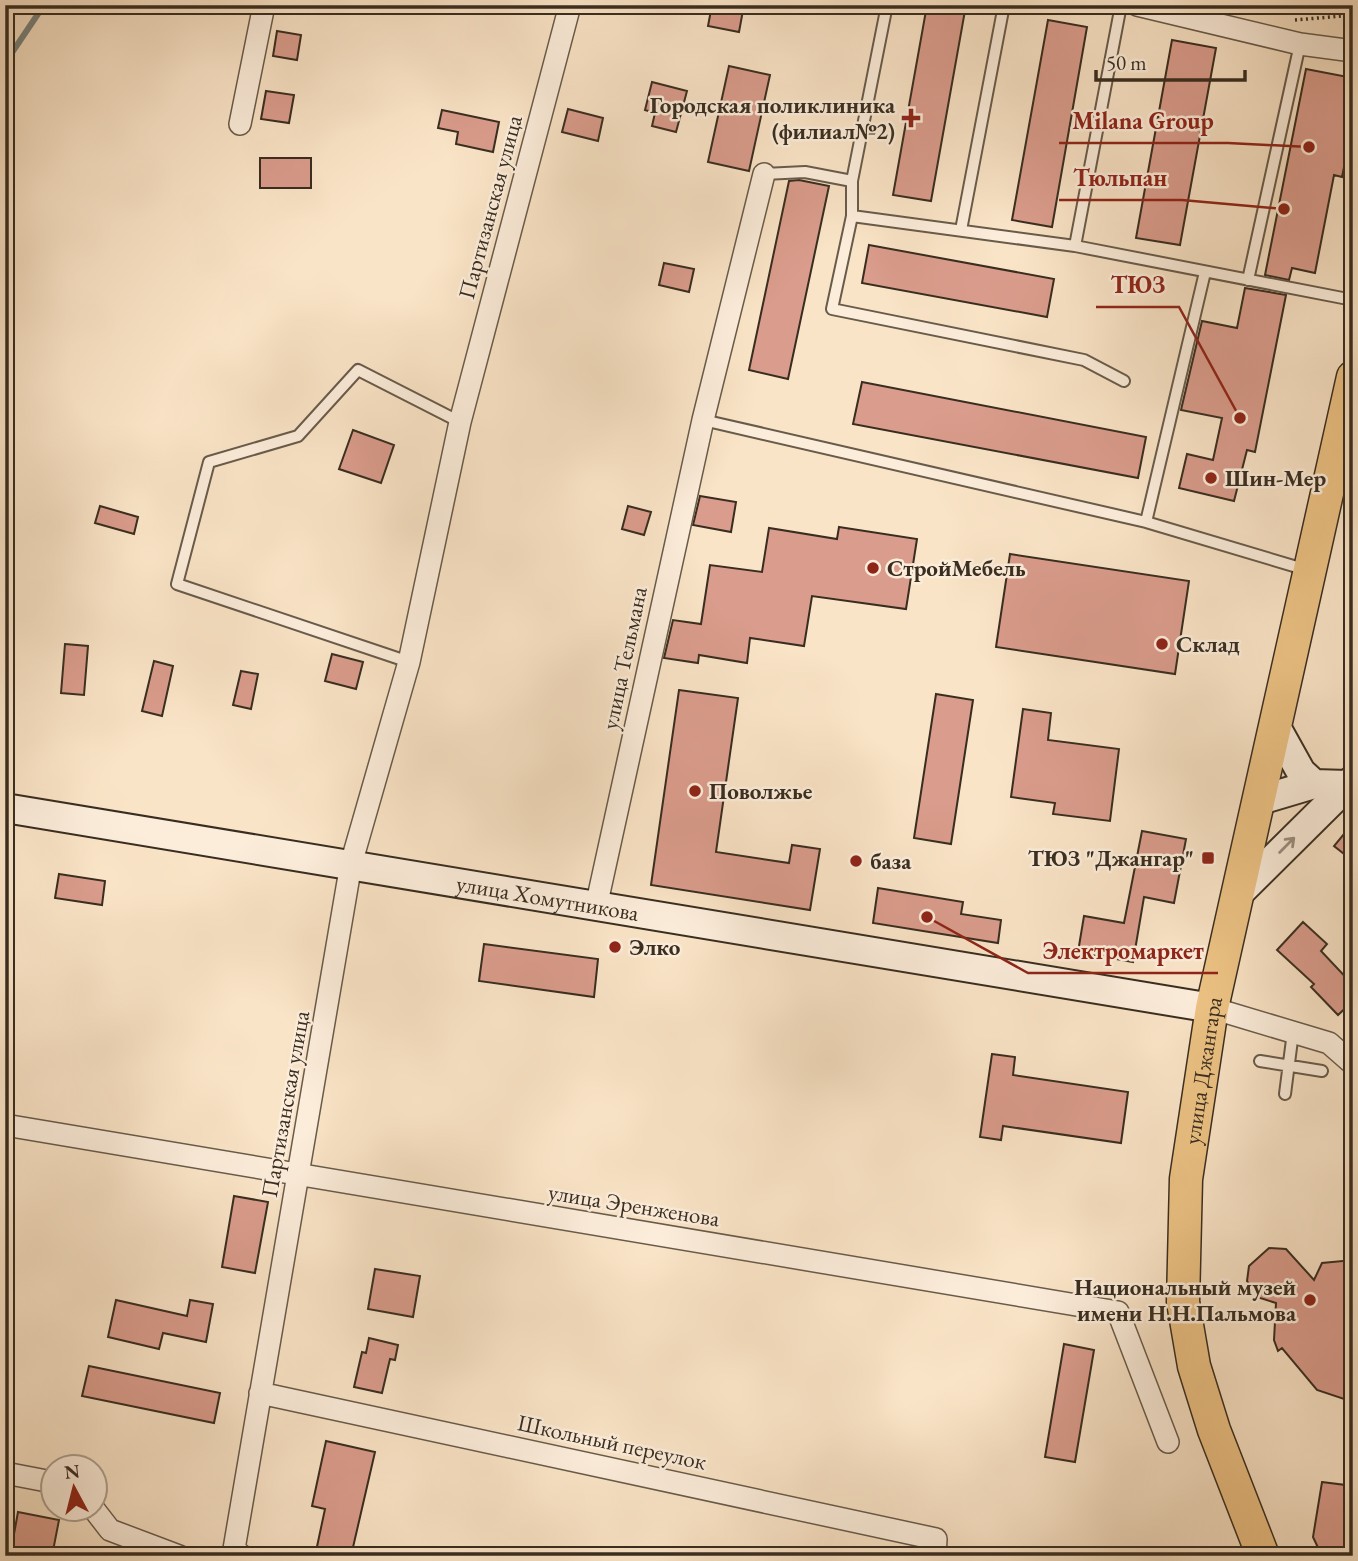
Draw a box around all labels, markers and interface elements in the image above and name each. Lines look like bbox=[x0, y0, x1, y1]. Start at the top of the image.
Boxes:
scale bar bbox=[1096, 38, 1244, 82]
text: 50 m bbox=[1106, 49, 1147, 76]
place label: Городская поликлиника (филиал№2) bbox=[650, 90, 896, 146]
callout: Milana Group bbox=[1059, 98, 1228, 143]
text: Milana Group bbox=[1072, 105, 1214, 136]
marker: Городская поликлиника (филиал№2) bbox=[901, 108, 921, 128]
street label: Партизанская улица bbox=[451, 111, 529, 302]
callout: Тюльпан bbox=[1059, 155, 1182, 200]
text: Тюльпан bbox=[1073, 162, 1167, 193]
callout: ТЮЗ bbox=[1096, 262, 1179, 307]
text: ТЮЗ bbox=[1111, 269, 1165, 300]
place label: Шин-Мер bbox=[1225, 463, 1326, 493]
marker: Шин-Мер bbox=[1203, 470, 1219, 486]
place label: СтройМебель bbox=[887, 553, 1026, 583]
marker: СтройМебель bbox=[865, 560, 881, 576]
street label: улица Тельмана bbox=[594, 583, 654, 732]
place label: Склад bbox=[1176, 629, 1240, 659]
marker: Склад bbox=[1154, 636, 1170, 652]
place label: Поволжье bbox=[709, 776, 813, 806]
marker: Поволжье bbox=[687, 783, 703, 799]
one-way arrow bbox=[1279, 837, 1296, 854]
place label: ТЮЗ "Джангар" bbox=[1028, 843, 1194, 873]
place label: база bbox=[870, 846, 912, 876]
marker: ТЮЗ "Джангар" bbox=[1200, 850, 1216, 866]
marker: база bbox=[848, 853, 864, 869]
street label: улица Хомутникова bbox=[454, 868, 642, 928]
callout: Электромаркет bbox=[1028, 928, 1218, 973]
place label: Элко bbox=[629, 932, 681, 962]
text: Электромаркет bbox=[1042, 935, 1204, 966]
marker: Элко bbox=[607, 939, 623, 955]
street label: улица Джангара bbox=[1176, 993, 1229, 1147]
street label: Партизанская улица bbox=[254, 1007, 316, 1200]
street label: улица Эренженова bbox=[546, 1177, 723, 1233]
place label: Национальный музей имени Н.Н.Пальмова bbox=[1074, 1272, 1297, 1328]
marker: Национальный музей имени Н.Н.Пальмова bbox=[1302, 1292, 1318, 1308]
street label: Школьный переулок bbox=[515, 1407, 709, 1477]
north arrow bbox=[38, 1452, 108, 1522]
text: N bbox=[63, 1458, 82, 1485]

